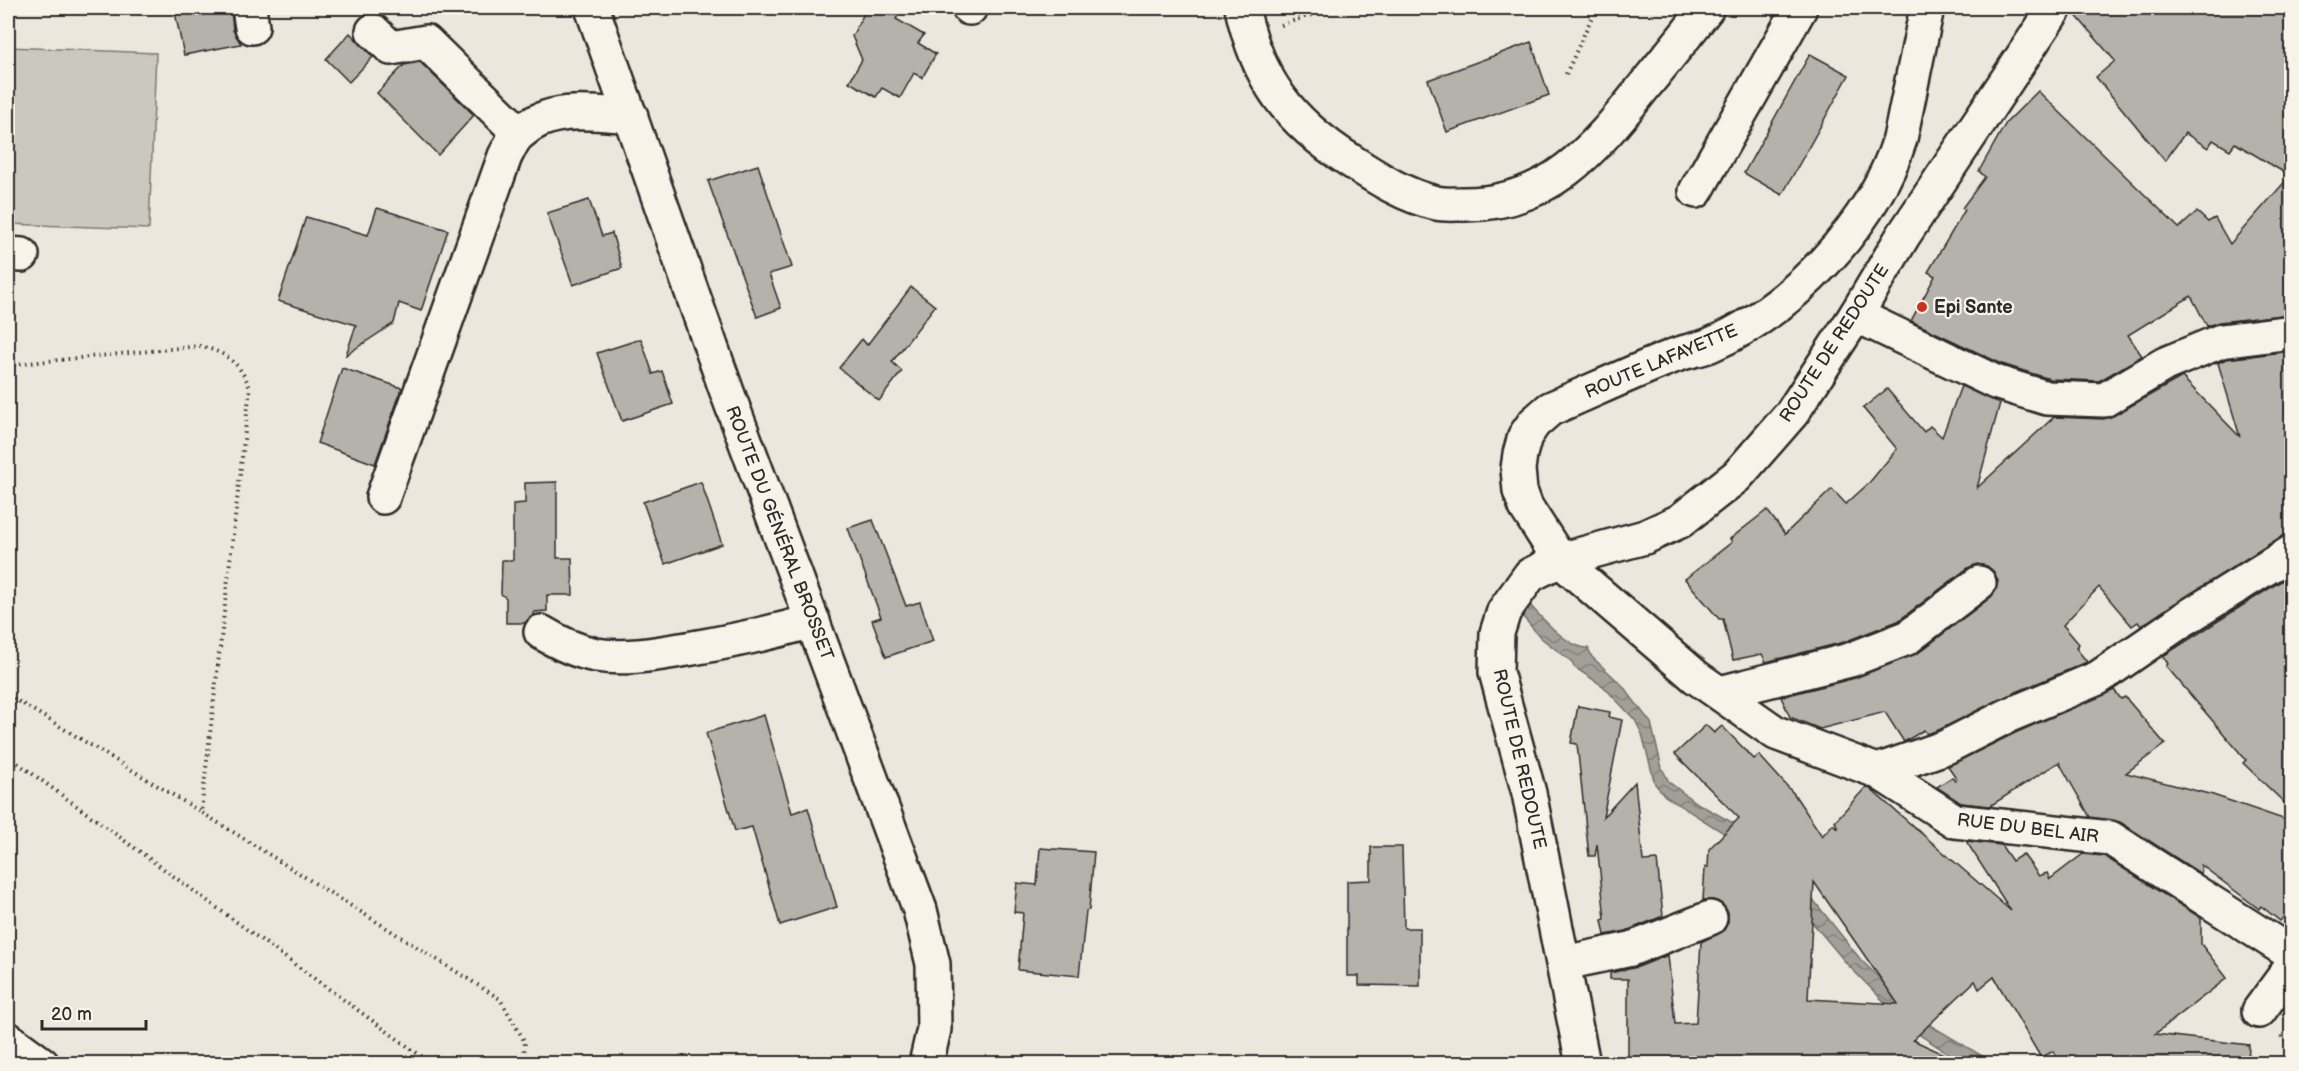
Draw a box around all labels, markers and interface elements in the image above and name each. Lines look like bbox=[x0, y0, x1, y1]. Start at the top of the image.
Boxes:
street label: ROUTE DE REDOUTE bbox=[1775, 260, 1893, 426]
place label: Epi Sante bbox=[1934, 297, 2013, 318]
marker: Epi Sante bbox=[1915, 300, 1929, 314]
street label: ROUTE LAFAYETTE bbox=[1582, 320, 1741, 403]
street label: ROUTE DU GÉNÉRAL BROSSET bbox=[721, 402, 840, 663]
street label: ROUTE DE REDOUTE bbox=[1489, 667, 1550, 851]
street label: RUE DU BEL AIR bbox=[1956, 809, 2100, 848]
scale bar bbox=[42, 993, 146, 1031]
text: 20 m bbox=[51, 1004, 92, 1025]

